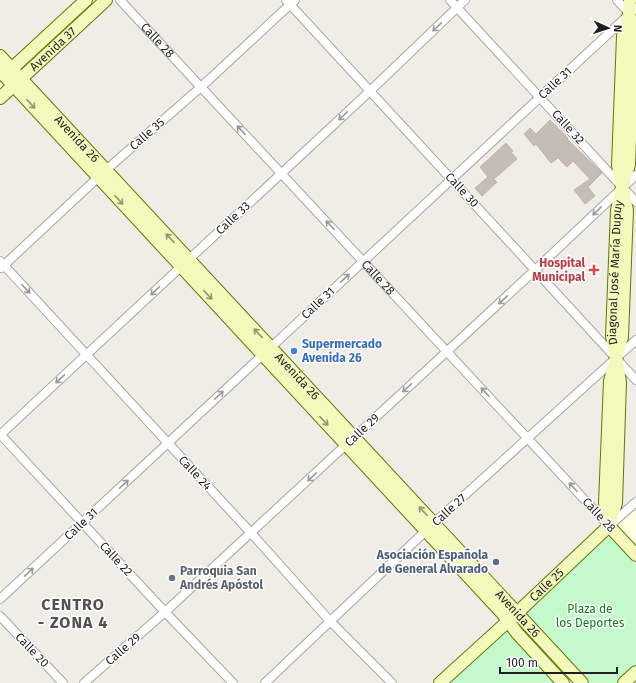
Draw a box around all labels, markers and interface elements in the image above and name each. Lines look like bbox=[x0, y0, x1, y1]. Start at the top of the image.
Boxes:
north arrow bbox=[588, 8, 628, 48]
street label: Calle 28 bbox=[138, 20, 177, 61]
one-way arrow bbox=[432, 22, 442, 32]
street label: Avenida 37 bbox=[27, 24, 79, 74]
text: N bbox=[611, 25, 624, 32]
street label: Calle 31 bbox=[535, 64, 575, 102]
one-way arrow bbox=[26, 99, 35, 109]
street label: Calle 32 bbox=[549, 107, 587, 147]
one-way arrow bbox=[338, 111, 348, 120]
street label: Avenida 26 bbox=[52, 112, 102, 165]
street label: Calle 35 bbox=[127, 115, 167, 153]
one-way arrow bbox=[236, 125, 246, 135]
street label: Calle 30 bbox=[442, 170, 482, 210]
one-way arrow bbox=[114, 194, 123, 204]
street label: Calle 33 bbox=[213, 199, 253, 237]
street label: Diagonal José María Dupuy bbox=[605, 199, 626, 346]
one-way arrow bbox=[592, 206, 602, 216]
one-way arrow bbox=[325, 220, 334, 230]
one-way arrow bbox=[165, 233, 174, 243]
place label: Hospital Municipal bbox=[532, 256, 585, 284]
street label: Calle 28 bbox=[359, 257, 398, 298]
marker: Hospital Municipal bbox=[588, 264, 600, 276]
one-way arrow bbox=[340, 273, 350, 283]
one-way arrow bbox=[22, 284, 31, 295]
street label: Calle 31 bbox=[298, 284, 338, 322]
one-way arrow bbox=[150, 286, 160, 295]
one-way arrow bbox=[203, 290, 212, 300]
one-way arrow bbox=[498, 295, 508, 305]
one-way arrow bbox=[253, 328, 263, 338]
place label: Supermercado Avenida 26 bbox=[301, 337, 382, 365]
marker: Supermercado Avenida 26 bbox=[289, 346, 299, 356]
street label: Avenida 26 bbox=[272, 350, 322, 403]
one-way arrow bbox=[55, 374, 65, 384]
one-way arrow bbox=[402, 383, 412, 393]
one-way arrow bbox=[480, 387, 490, 397]
one-way arrow bbox=[214, 391, 224, 400]
street label: Calle 29 bbox=[342, 411, 382, 449]
one-way arrow bbox=[320, 416, 329, 426]
street label: Calle 24 bbox=[176, 453, 215, 493]
one-way arrow bbox=[307, 472, 317, 481]
one-way arrow bbox=[119, 479, 129, 488]
one-way arrow bbox=[569, 482, 578, 492]
street label: Calle 27 bbox=[429, 491, 469, 529]
street label: Calle 28 bbox=[579, 495, 619, 536]
street label: Calle 31 bbox=[61, 505, 101, 543]
one-way arrow bbox=[418, 506, 427, 516]
street label: Calle 22 bbox=[97, 539, 135, 579]
place label: Asociación Española de General Alvarado bbox=[376, 548, 488, 576]
marker: Asociación Española de General Alvarado bbox=[491, 557, 501, 567]
place label: Parroquia San Andrés Apóstol bbox=[179, 564, 263, 592]
street label: Calle 25 bbox=[527, 565, 567, 604]
one-way arrow bbox=[23, 568, 33, 577]
marker: Parroquia San Andrés Apóstol bbox=[167, 573, 177, 583]
street label: Avenida 26 bbox=[493, 587, 543, 640]
district label: CENTRO - ZONA 4 bbox=[38, 595, 108, 632]
park label: Plaza de los Deportes bbox=[556, 602, 625, 630]
street label: Calle 20 bbox=[12, 630, 52, 670]
street label: Calle 29 bbox=[103, 630, 143, 668]
scale bar bbox=[500, 649, 617, 675]
text: 100 m bbox=[506, 656, 538, 670]

